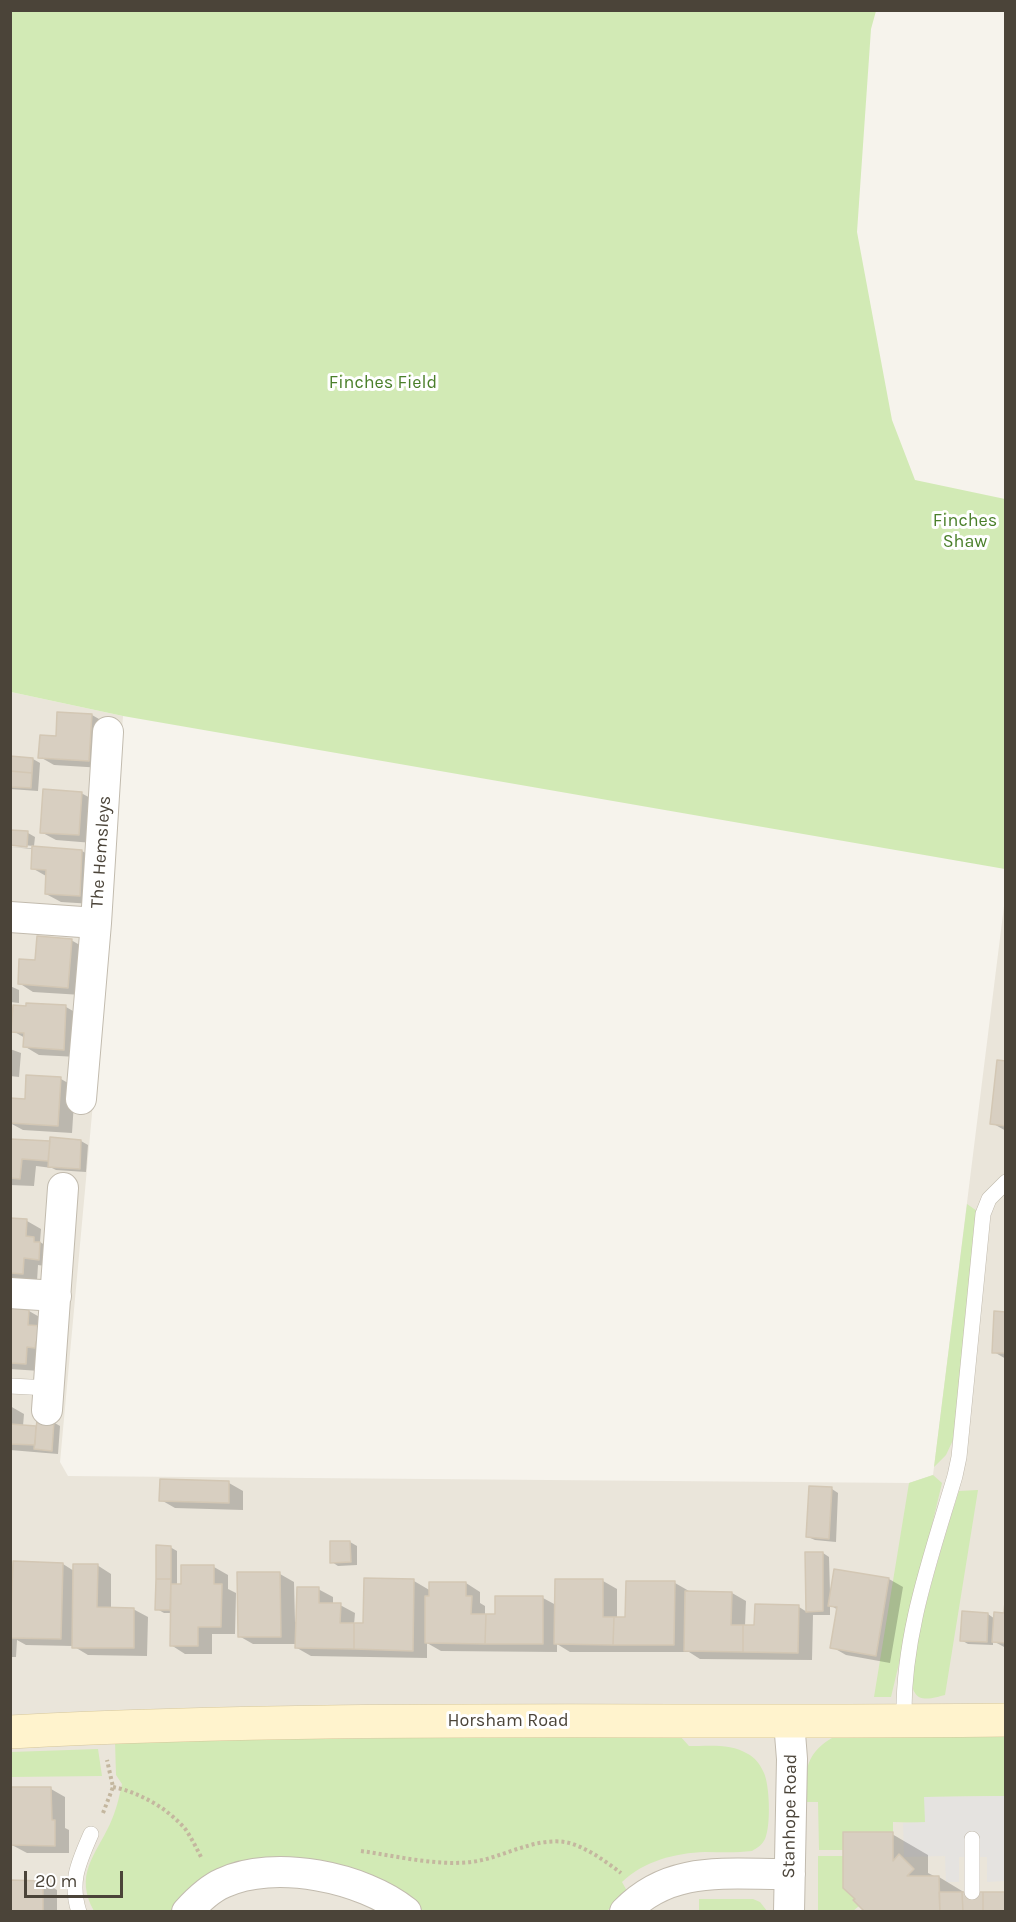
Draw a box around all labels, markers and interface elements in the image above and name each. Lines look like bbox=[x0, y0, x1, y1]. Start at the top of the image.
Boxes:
park label: Finches Field bbox=[329, 372, 437, 394]
park label: Finches Shaw bbox=[933, 510, 997, 552]
street label: The Hemsleys bbox=[86, 795, 116, 909]
street label: Horsham Road bbox=[447, 1710, 569, 1732]
street label: Stanhope Road bbox=[778, 1754, 802, 1878]
scale bar bbox=[27, 1859, 126, 1897]
text: 20 m bbox=[35, 1870, 77, 1892]

